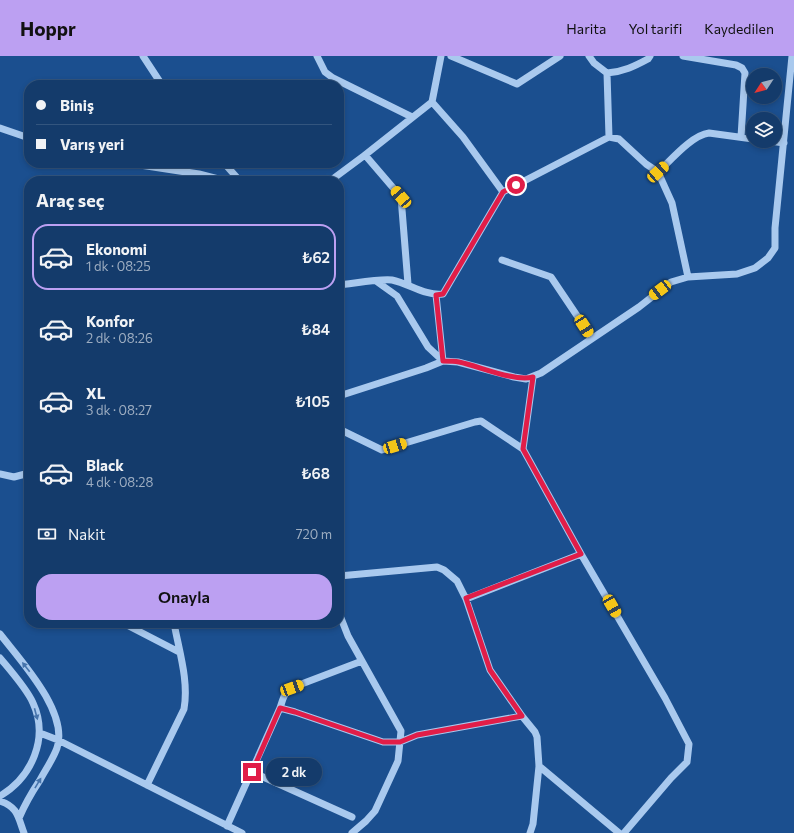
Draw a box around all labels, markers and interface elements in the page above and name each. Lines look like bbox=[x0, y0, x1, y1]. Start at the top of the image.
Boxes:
text: Hoppr bbox=[20, 17, 76, 40]
text: Harita bbox=[566, 20, 606, 37]
text: Yol tarifi bbox=[628, 20, 682, 37]
text: Kaydedilen bbox=[704, 20, 774, 37]
north arrow bbox=[746, 68, 782, 104]
map controls bbox=[746, 68, 782, 148]
text: Biniş bbox=[60, 96, 94, 114]
button: layers bbox=[746, 112, 782, 148]
text: Varış yeri bbox=[60, 135, 124, 153]
car bbox=[645, 160, 671, 184]
route start bbox=[507, 176, 525, 194]
car bbox=[389, 184, 413, 210]
text: Araç seç bbox=[36, 189, 104, 211]
icon: car bbox=[38, 239, 74, 275]
text: Ekonomi bbox=[86, 240, 147, 258]
text: ₺62 bbox=[302, 248, 330, 266]
text: 1 dk · 08:25 bbox=[86, 258, 151, 274]
car bbox=[647, 278, 673, 302]
icon: car bbox=[38, 311, 74, 347]
text: Konfor bbox=[86, 312, 135, 330]
car bbox=[572, 313, 596, 339]
text: ₺84 bbox=[301, 320, 330, 338]
text: 2 dk · 08:26 bbox=[86, 330, 153, 346]
icon: car bbox=[38, 383, 74, 419]
text: XL bbox=[86, 384, 105, 402]
text: ₺105 bbox=[295, 392, 330, 410]
text: 3 dk · 08:27 bbox=[86, 402, 152, 418]
car bbox=[382, 437, 408, 455]
icon: car bbox=[38, 455, 74, 491]
text: Black bbox=[86, 456, 124, 474]
text: ₺68 bbox=[301, 464, 330, 482]
text: 4 dk · 08:28 bbox=[86, 474, 153, 490]
icon: cash bbox=[36, 523, 58, 545]
text: Nakit bbox=[68, 525, 105, 543]
text: 720 m bbox=[296, 526, 332, 542]
button: Onayla bbox=[36, 574, 332, 620]
car bbox=[601, 593, 623, 619]
one-way arrow bbox=[22, 662, 30, 673]
car bbox=[279, 678, 305, 698]
one-way arrow bbox=[34, 707, 40, 720]
callout: 2 dk bbox=[266, 758, 322, 786]
route end bbox=[243, 763, 261, 781]
text: 2 dk bbox=[282, 764, 306, 780]
one-way arrow bbox=[34, 777, 41, 789]

